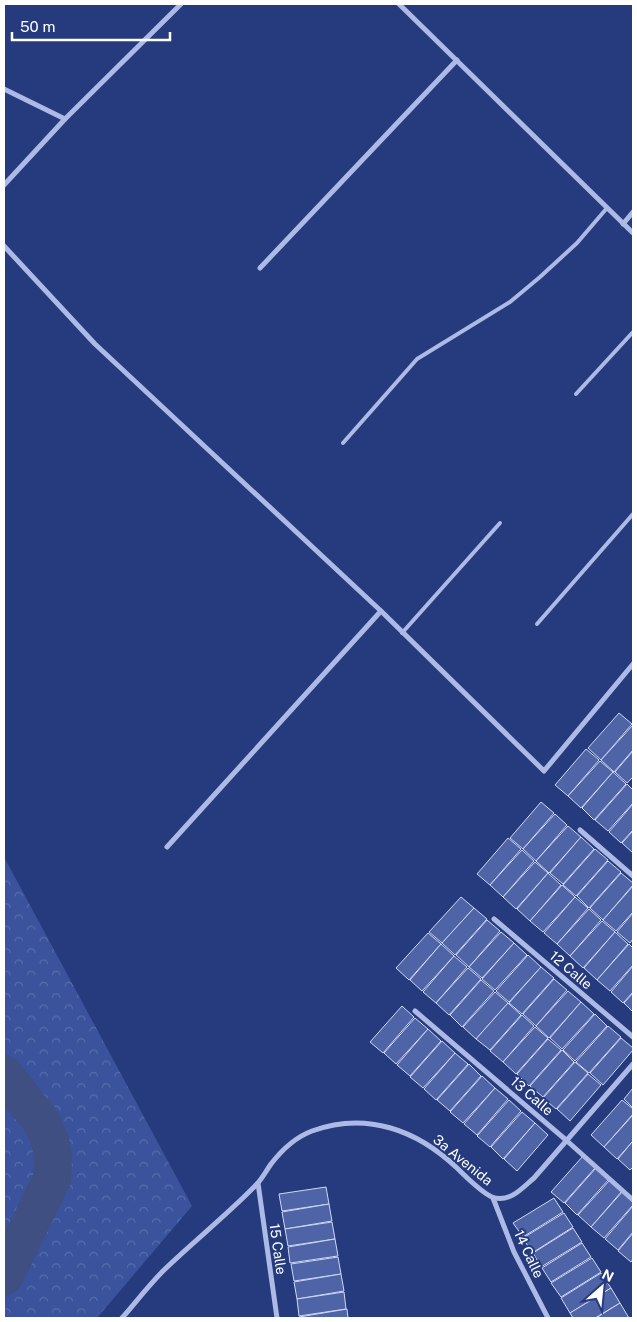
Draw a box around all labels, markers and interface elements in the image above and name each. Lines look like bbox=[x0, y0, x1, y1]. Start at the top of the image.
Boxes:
scale bar bbox=[12, 10, 170, 42]
text: 50 m bbox=[20, 18, 55, 35]
street label: 12 Calle bbox=[546, 948, 596, 992]
street label: 13 Calle bbox=[507, 1073, 557, 1119]
street label: 3a Avenida bbox=[430, 1131, 496, 1189]
street label: 15 Calle bbox=[267, 1223, 289, 1276]
street label: 14 Calle bbox=[511, 1227, 547, 1281]
north arrow bbox=[577, 1262, 627, 1312]
text: N bbox=[599, 1266, 616, 1285]

